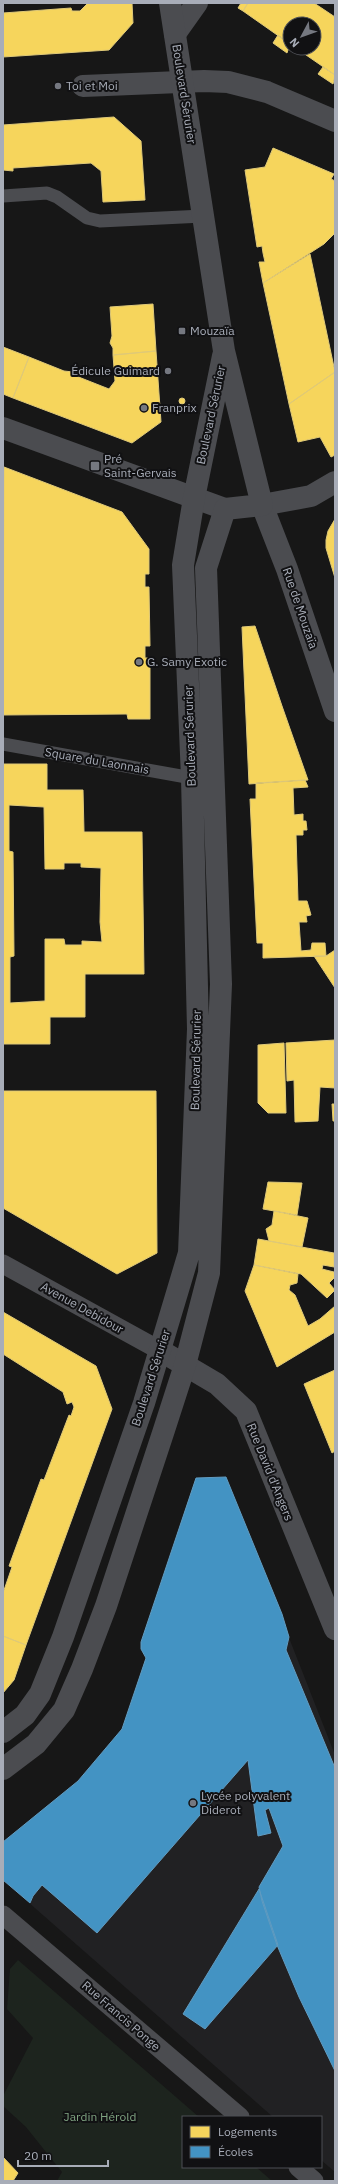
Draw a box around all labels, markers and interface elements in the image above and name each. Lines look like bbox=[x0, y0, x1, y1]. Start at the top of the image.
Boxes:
north arrow bbox=[282, 16, 322, 56]
text: N bbox=[287, 35, 302, 50]
street label: Boulevard Sérurier bbox=[169, 43, 200, 145]
place label: Toi et Moi bbox=[66, 78, 118, 93]
marker: Toi et Moi bbox=[53, 81, 63, 91]
place label: Mouzaïa bbox=[190, 323, 235, 338]
marker: Mouzaïa bbox=[177, 326, 187, 336]
place label: Édicule Guimard bbox=[71, 363, 160, 378]
street label: Boulevard Sérurier bbox=[193, 364, 228, 466]
marker: Édicule Guimard bbox=[163, 366, 173, 376]
place label: Franprix bbox=[152, 400, 197, 415]
marker: Franprix bbox=[139, 403, 149, 413]
place label: Pré Saint-Gervais bbox=[104, 451, 177, 480]
marker: Pré Saint-Gervais bbox=[89, 460, 101, 472]
street label: Rue de Mouzaïa bbox=[280, 565, 322, 651]
place label: G. Samy Exotic bbox=[147, 654, 227, 669]
marker: G. Samy Exotic bbox=[134, 657, 144, 667]
street label: Boulevard Sérurier bbox=[180, 685, 199, 787]
street label: Square du Laonnais bbox=[44, 744, 151, 777]
street label: Boulevard Sérurier bbox=[187, 1009, 204, 1110]
street label: Avenue Debidour bbox=[38, 1279, 127, 1337]
street label: Boulevard Sérurier bbox=[128, 1327, 173, 1428]
street label: Rue David d'Angers bbox=[244, 1421, 297, 1523]
place label: Lycée polyvalent Diderot bbox=[201, 1788, 290, 1817]
marker: Lycée polyvalent Diderot bbox=[188, 1798, 198, 1808]
street label: Rue Francis Ponge bbox=[79, 1977, 164, 2054]
park label: Jardin Hérold bbox=[64, 2109, 136, 2124]
legend bbox=[182, 2116, 322, 2168]
text: Logements bbox=[218, 2124, 278, 2139]
scale bar bbox=[18, 2142, 108, 2168]
text: Écoles bbox=[218, 2144, 253, 2159]
text: 20 m bbox=[24, 2148, 52, 2163]

